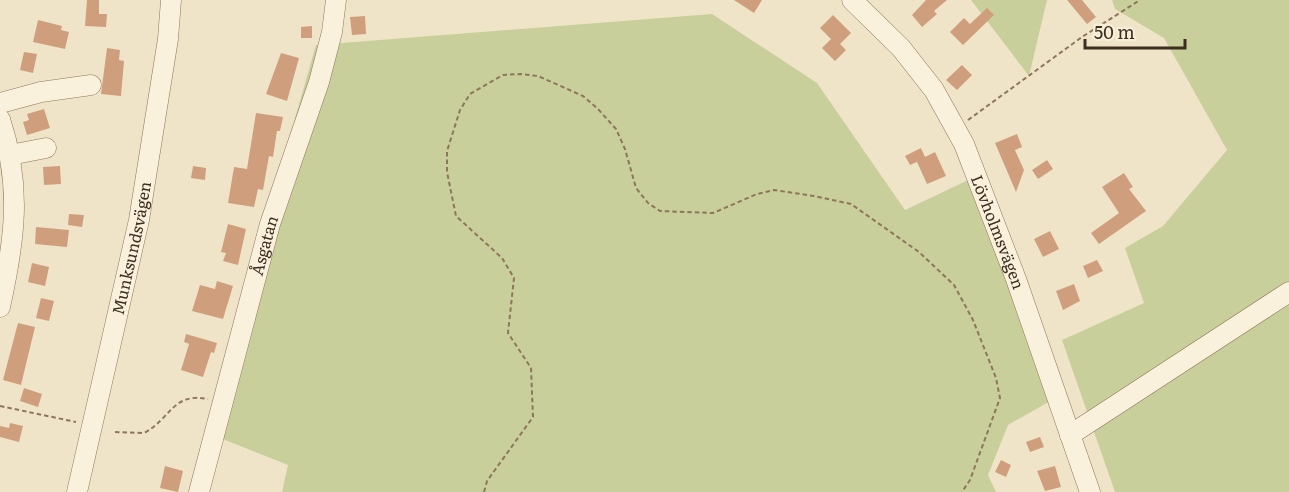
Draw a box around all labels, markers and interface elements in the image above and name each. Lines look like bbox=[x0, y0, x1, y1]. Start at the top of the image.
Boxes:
scale bar bbox=[1085, 12, 1186, 50]
text: 50 m bbox=[1094, 18, 1135, 45]
street label: Lövholmsvägen bbox=[966, 171, 1032, 292]
street label: Munksundsvägen bbox=[105, 179, 156, 317]
street label: Åsgatan bbox=[244, 211, 283, 278]

